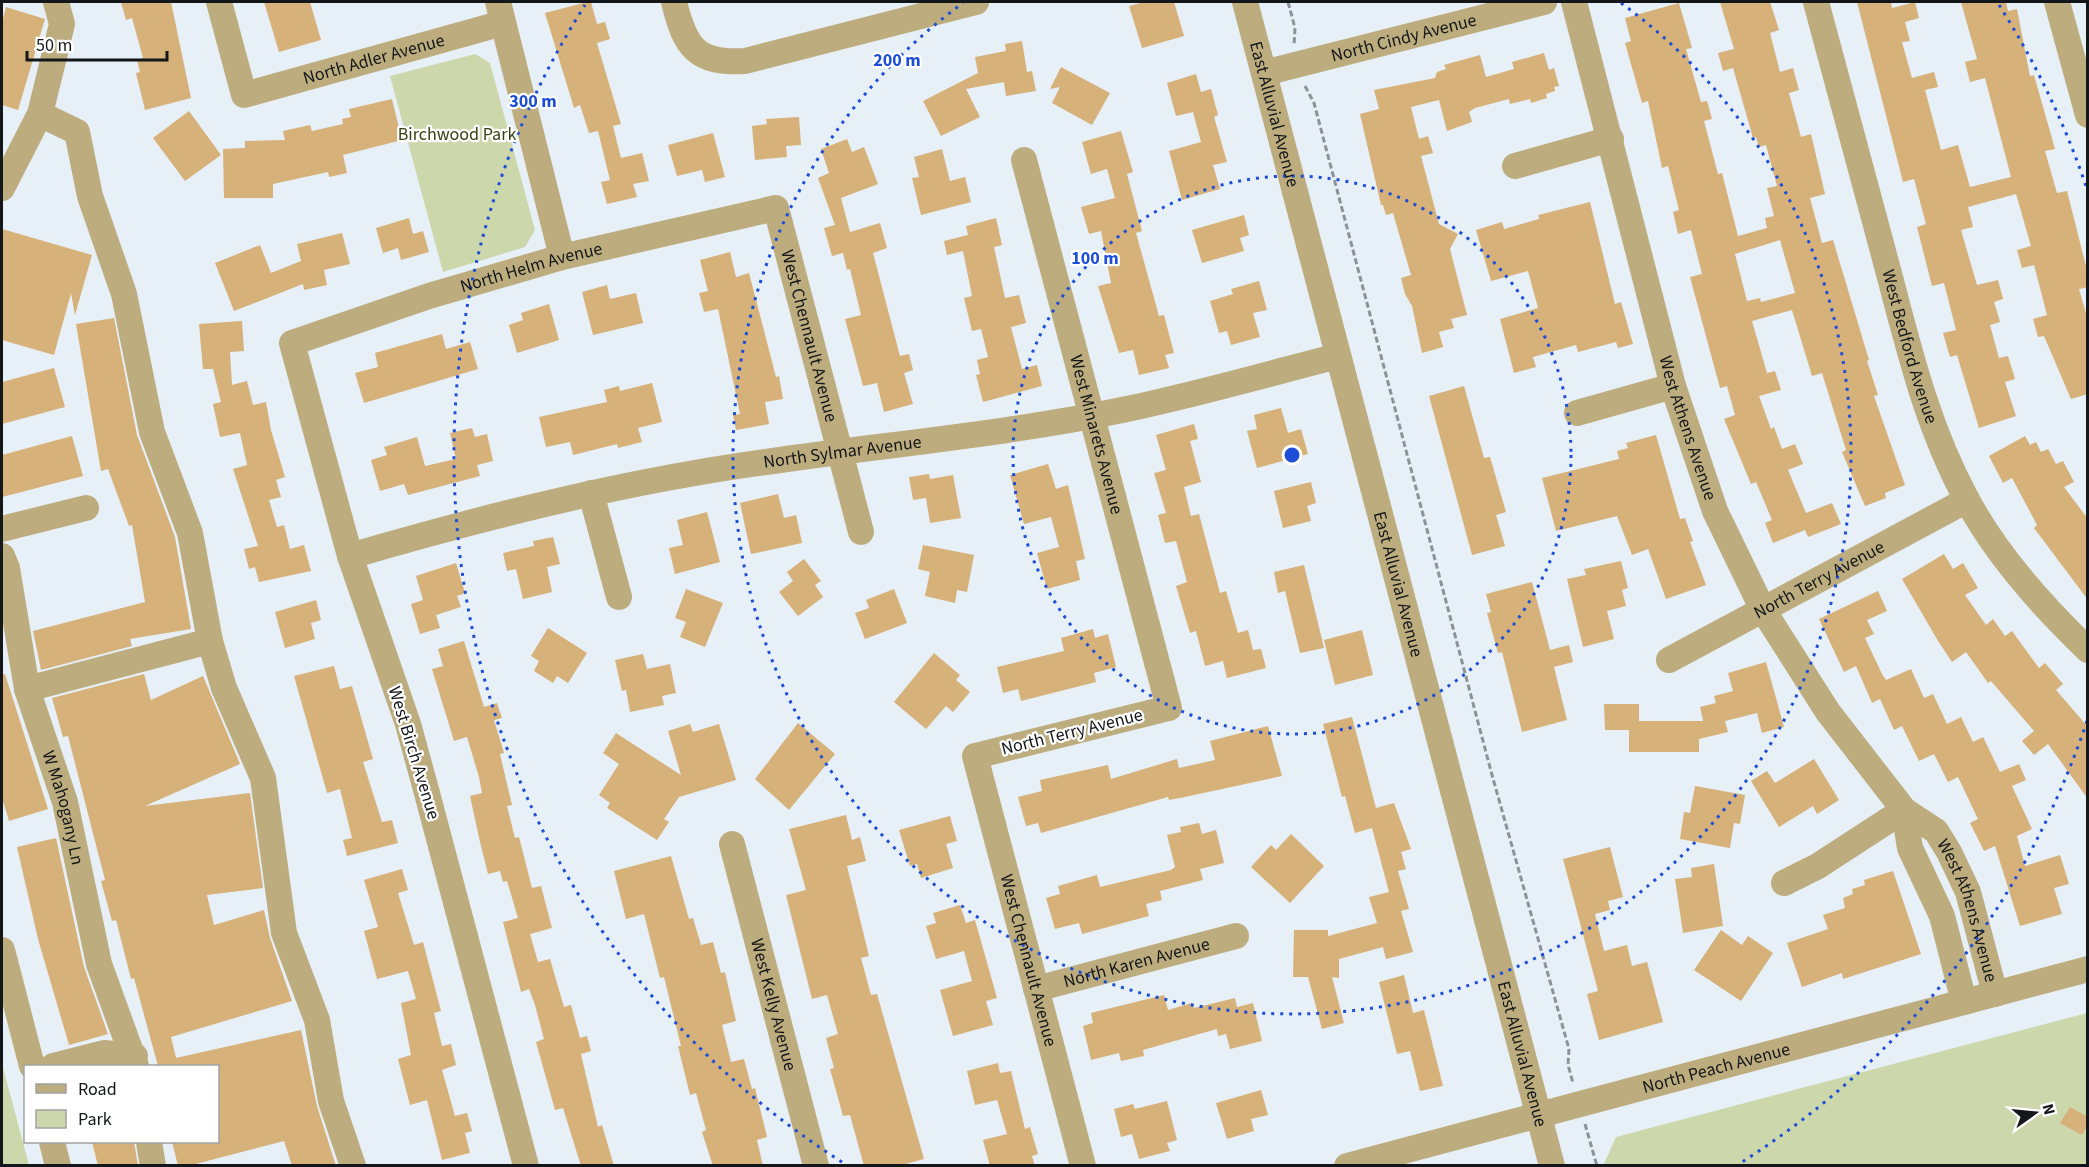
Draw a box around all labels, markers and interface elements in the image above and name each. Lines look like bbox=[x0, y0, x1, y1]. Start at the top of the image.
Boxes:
street label: North Cindy Avenue bbox=[1328, 7, 1479, 68]
scale bar bbox=[27, 24, 166, 62]
street label: North Adler Avenue bbox=[300, 27, 447, 91]
text: 50 m bbox=[36, 33, 72, 58]
street label: East Alluvial Avenue bbox=[1243, 39, 1306, 190]
text: 200 m bbox=[873, 48, 921, 73]
text: 300 m bbox=[509, 89, 557, 114]
park label: Birchwood Park bbox=[398, 122, 516, 147]
street label: North Helm Avenue bbox=[457, 236, 605, 299]
text: 100 m bbox=[1071, 246, 1119, 271]
street label: West Chennault Avenue bbox=[775, 247, 844, 425]
street label: West Bedford Avenue bbox=[1876, 267, 1944, 427]
street label: West Minarets Avenue bbox=[1064, 352, 1130, 517]
street label: West Athens Avenue bbox=[1653, 353, 1723, 504]
street label: North Sylmar Avenue bbox=[762, 429, 923, 474]
centre of rings bbox=[1282, 445, 1302, 465]
street label: East Alluvial Avenue bbox=[1367, 508, 1430, 660]
street label: North Terry Avenue bbox=[1749, 534, 1889, 625]
street label: West Birch Avenue bbox=[382, 683, 446, 823]
street label: North Terry Avenue bbox=[999, 702, 1145, 762]
street label: W Mahogany Ln bbox=[36, 747, 90, 867]
street label: West Athens Avenue bbox=[1931, 834, 2004, 985]
street label: West Chennault Avenue bbox=[994, 871, 1064, 1049]
street label: North Karen Avenue bbox=[1060, 931, 1213, 994]
street label: West Kelly Avenue bbox=[745, 936, 803, 1074]
street label: East Alluvial Avenue bbox=[1491, 978, 1554, 1130]
street label: North Peach Avenue bbox=[1640, 1036, 1793, 1099]
legend bbox=[24, 1065, 219, 1143]
text: Road bbox=[78, 1077, 117, 1102]
north arrow bbox=[2005, 1083, 2065, 1143]
text: N bbox=[2037, 1101, 2061, 1117]
text: Park bbox=[78, 1107, 112, 1132]

